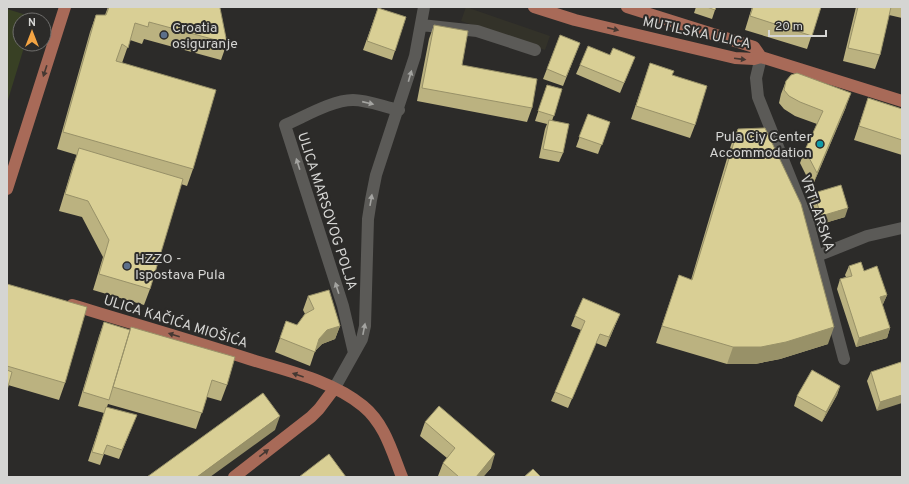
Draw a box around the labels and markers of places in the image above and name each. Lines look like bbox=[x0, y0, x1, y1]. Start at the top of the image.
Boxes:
place label: Croatia osiguranje bbox=[172, 20, 238, 53]
marker: Croatia osiguranje bbox=[159, 30, 169, 40]
place label: Pula Ciy Center Accommodation bbox=[709, 129, 813, 162]
marker: Pula Ciy Center Accommodation bbox=[815, 139, 825, 149]
place label: HZZO - Ispostava Pula bbox=[135, 251, 225, 284]
marker: HZZO - Ispostava Pula bbox=[122, 261, 132, 271]

